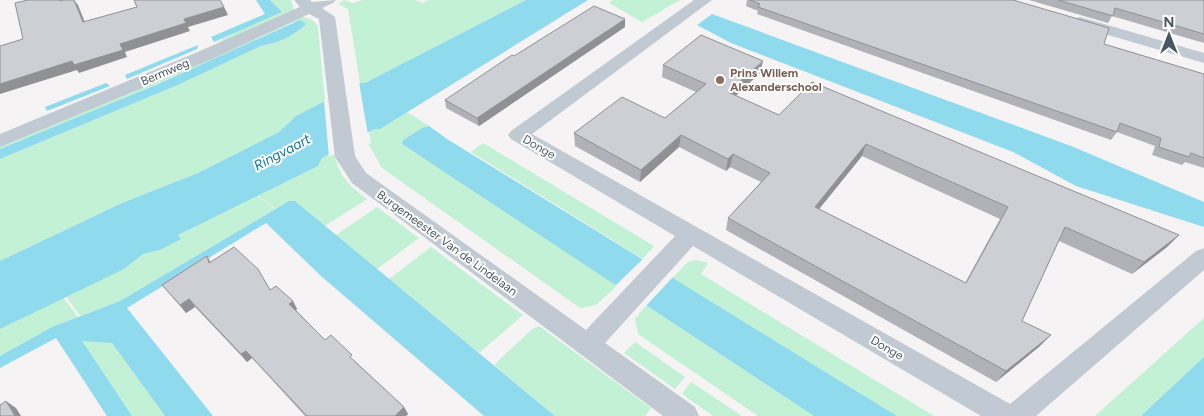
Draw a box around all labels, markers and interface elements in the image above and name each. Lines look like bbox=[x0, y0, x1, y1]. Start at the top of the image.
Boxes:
north arrow bbox=[1144, 10, 1194, 60]
text: N bbox=[1164, 14, 1174, 31]
street label: Bermweg bbox=[139, 56, 191, 88]
place label: Prins Willem Alexanderschool bbox=[730, 66, 822, 94]
marker: Prins Willem Alexanderschool bbox=[714, 74, 726, 86]
water label: Ringvaart bbox=[251, 130, 314, 174]
street label: Donge bbox=[520, 132, 558, 162]
street label: Burgemeester Van de Lindelaan bbox=[374, 187, 520, 299]
street label: Donge bbox=[868, 333, 906, 363]

